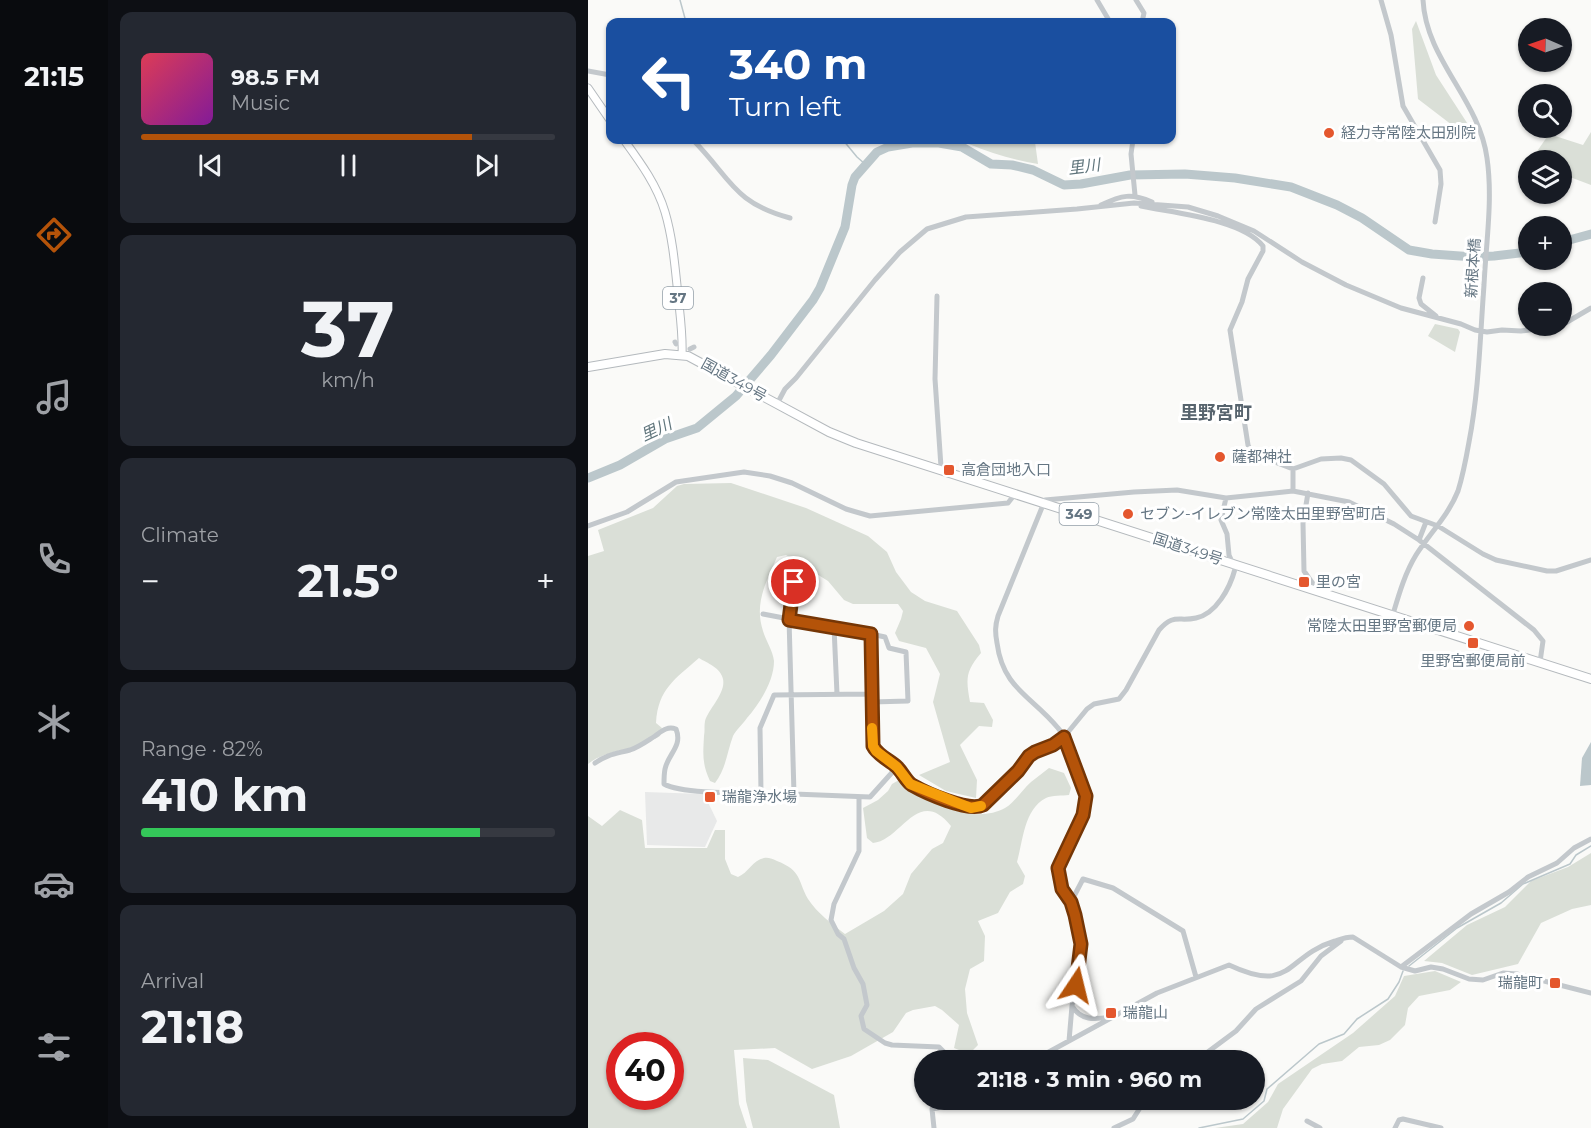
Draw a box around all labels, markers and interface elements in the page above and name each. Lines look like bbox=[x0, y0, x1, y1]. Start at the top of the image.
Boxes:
north arrow bbox=[1518, 18, 1572, 72]
map controls bbox=[1518, 18, 1572, 336]
text: 340 m bbox=[729, 38, 867, 90]
icon: left bbox=[630, 42, 708, 120]
text: 21:15 bbox=[24, 60, 84, 93]
text: 98.5 FM bbox=[231, 64, 320, 91]
button: search bbox=[1518, 84, 1572, 138]
text: Turn left bbox=[729, 90, 842, 123]
text: Music bbox=[231, 91, 290, 115]
place label: 経力寺常陸太田別院 bbox=[1341, 123, 1476, 142]
marker: 経力寺常陸太田別院 bbox=[1322, 126, 1336, 140]
icon: previous bbox=[194, 149, 227, 182]
icon: pause bbox=[332, 149, 365, 182]
icon: next bbox=[470, 149, 503, 182]
button: layers bbox=[1518, 150, 1572, 204]
water label: 里川 bbox=[1067, 155, 1103, 178]
icon: directions bbox=[33, 214, 75, 256]
button: + bbox=[1518, 216, 1572, 270]
street label: 新根本橋 bbox=[1461, 237, 1484, 299]
text: 37 bbox=[301, 281, 395, 377]
button: − bbox=[1518, 282, 1572, 336]
road number: 37 bbox=[663, 287, 693, 309]
street label: 国道349号 bbox=[698, 354, 771, 405]
text: km/h bbox=[321, 368, 375, 392]
icon: music bbox=[33, 376, 75, 418]
district label: 里野宮町 bbox=[1180, 402, 1252, 424]
water label: 里川 bbox=[638, 413, 677, 445]
place label: 薩都神社 bbox=[1232, 447, 1292, 466]
marker: 薩都神社 bbox=[1213, 450, 1227, 464]
place label: 高倉団地入口 bbox=[961, 460, 1051, 479]
marker: 高倉団地入口 bbox=[942, 463, 956, 477]
road number: 349 bbox=[1060, 503, 1098, 525]
place label: セブン-イレブン常陸太田里野宮町店 bbox=[1140, 504, 1386, 523]
marker: セブン-イレブン常陸太田里野宮町店 bbox=[1121, 507, 1135, 521]
text: Climate bbox=[141, 523, 219, 547]
street label: 国道349号 bbox=[1151, 528, 1226, 569]
icon: phone bbox=[33, 538, 75, 580]
text: 21.5° bbox=[297, 553, 399, 608]
pin bbox=[768, 556, 819, 607]
text: − bbox=[141, 561, 160, 601]
text: + bbox=[536, 561, 555, 601]
icon: arrive bbox=[777, 565, 810, 598]
place label: 里の宮 bbox=[1316, 572, 1361, 591]
marker: 里の宮 bbox=[1297, 575, 1311, 589]
place label: 常陸太田里野宮郵便局 bbox=[1307, 616, 1457, 635]
marker: 常陸太田里野宮郵便局 bbox=[1462, 619, 1476, 633]
marker: 里野宮郵便局前 bbox=[1466, 636, 1480, 650]
place label: 里野宮郵便局前 bbox=[1420, 651, 1526, 670]
icon: climate bbox=[33, 701, 75, 743]
text: Range · 82% bbox=[141, 737, 263, 761]
text: 410 km bbox=[141, 767, 308, 822]
place label: 瑞龍浄水場 bbox=[722, 787, 797, 806]
marker: 瑞龍浄水場 bbox=[703, 790, 717, 804]
icon: car bbox=[33, 863, 75, 905]
position arrow bbox=[1044, 953, 1108, 1017]
text: Arrival bbox=[141, 969, 204, 993]
place label: 瑞龍町 bbox=[1498, 973, 1543, 992]
marker: 瑞龍町 bbox=[1548, 976, 1562, 990]
text: 21:18 bbox=[141, 999, 244, 1054]
place label: 瑞龍山 bbox=[1123, 1003, 1168, 1022]
marker: 瑞龍山 bbox=[1104, 1006, 1118, 1020]
icon: filters bbox=[33, 1026, 75, 1068]
speed limit sign: 40 bbox=[606, 1032, 684, 1110]
text: 21:18 · 3 min · 960 m bbox=[977, 1066, 1202, 1093]

